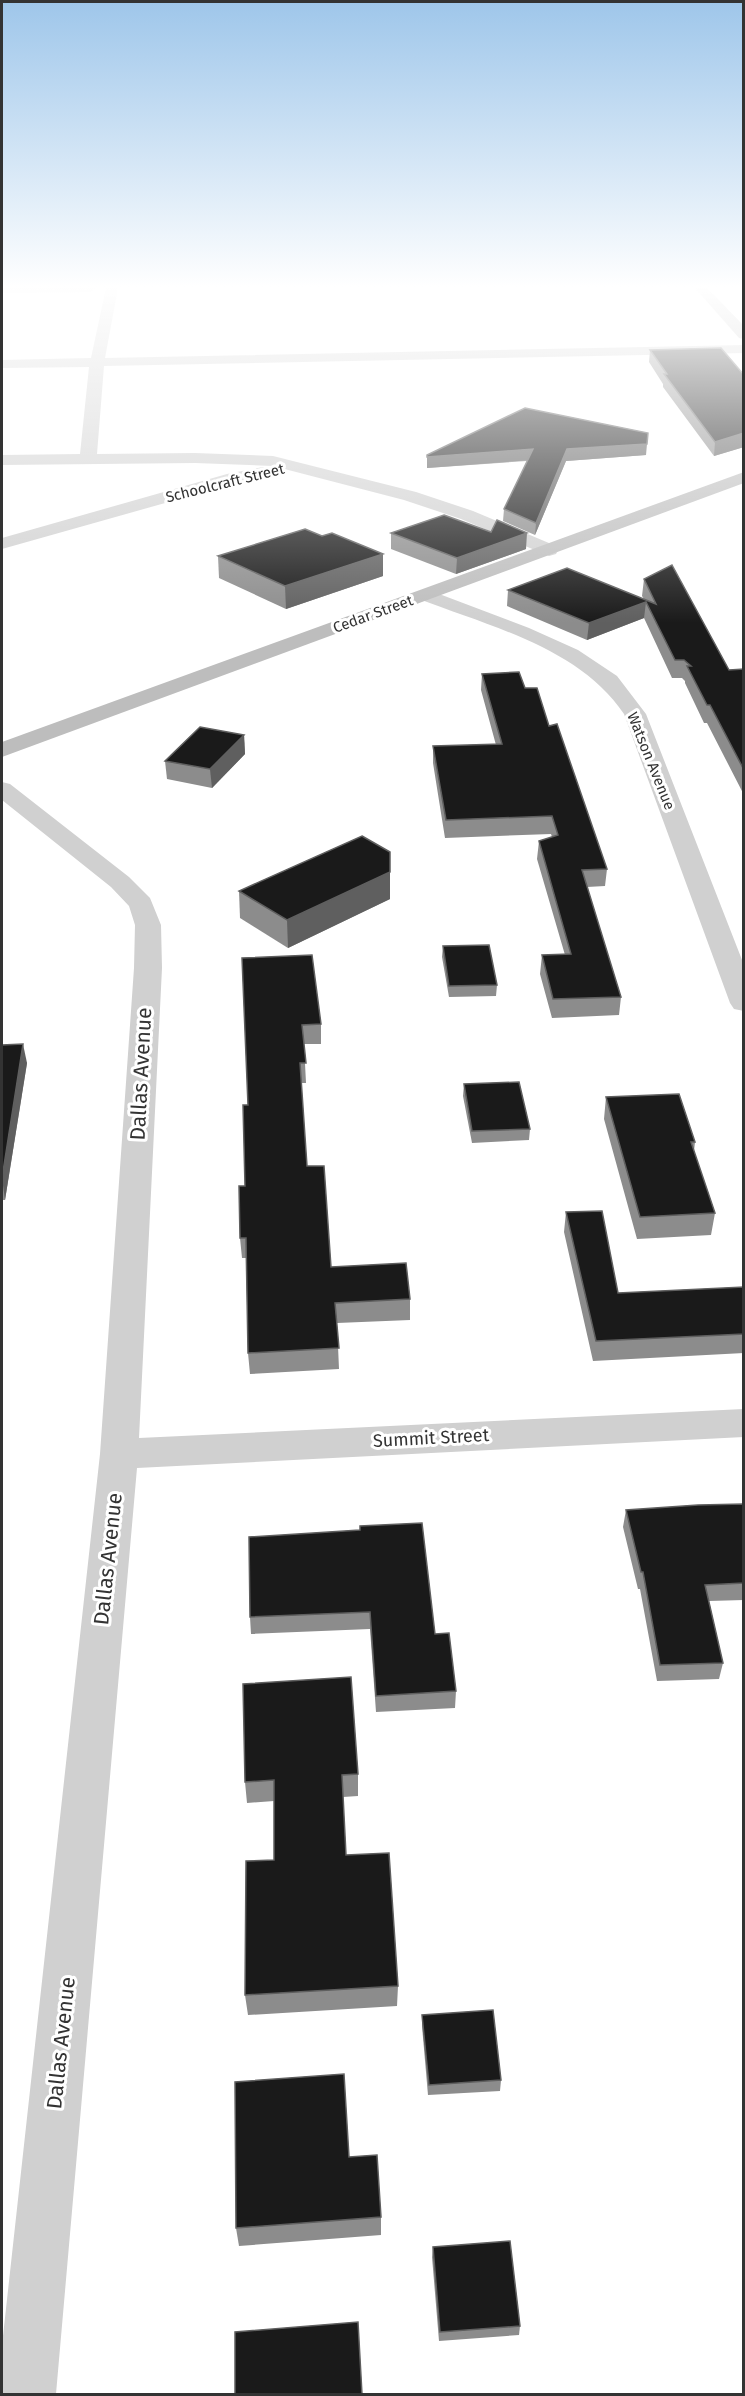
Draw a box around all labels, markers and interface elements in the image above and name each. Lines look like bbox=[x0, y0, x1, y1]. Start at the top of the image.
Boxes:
street label: Schoolcraft Street bbox=[164, 459, 287, 506]
street label: Cedar Street bbox=[331, 591, 416, 637]
street label: Watson Avenue bbox=[623, 709, 679, 813]
street label: Dallas Avenue bbox=[125, 1007, 157, 1141]
street label: Summit Street bbox=[372, 1424, 490, 1452]
street label: Dallas Avenue bbox=[88, 1491, 128, 1627]
street label: Dallas Avenue bbox=[41, 1975, 81, 2111]

